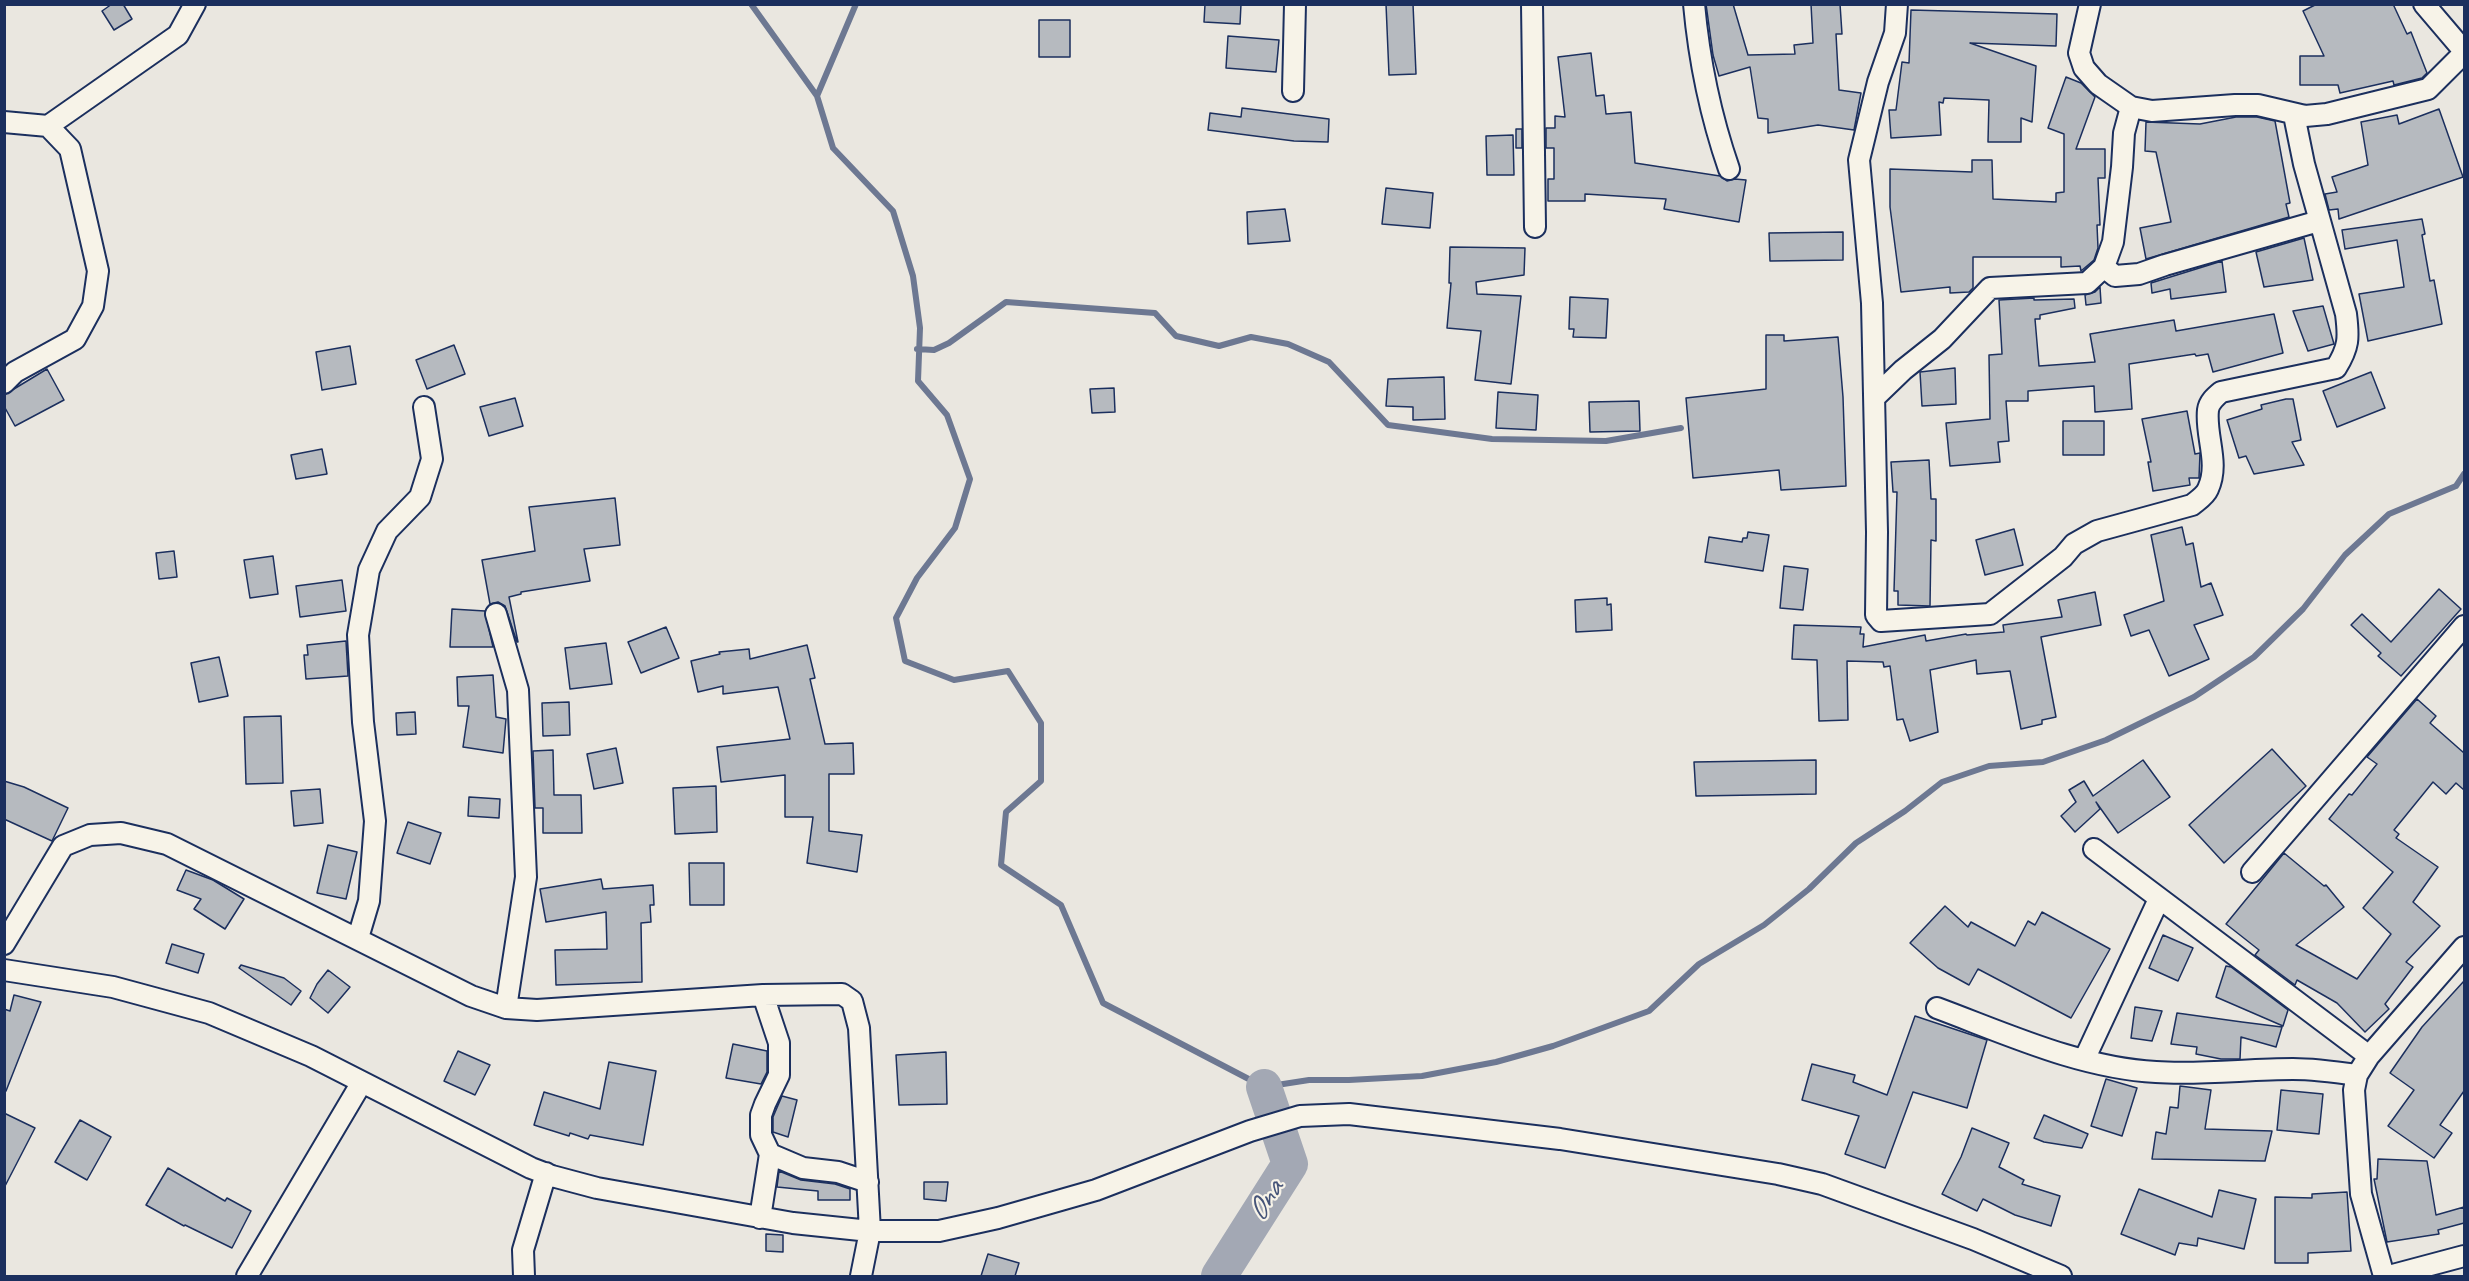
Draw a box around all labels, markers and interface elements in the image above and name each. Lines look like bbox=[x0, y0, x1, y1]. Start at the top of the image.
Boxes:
water label: Ona bbox=[1240, 1174, 1292, 1228]

